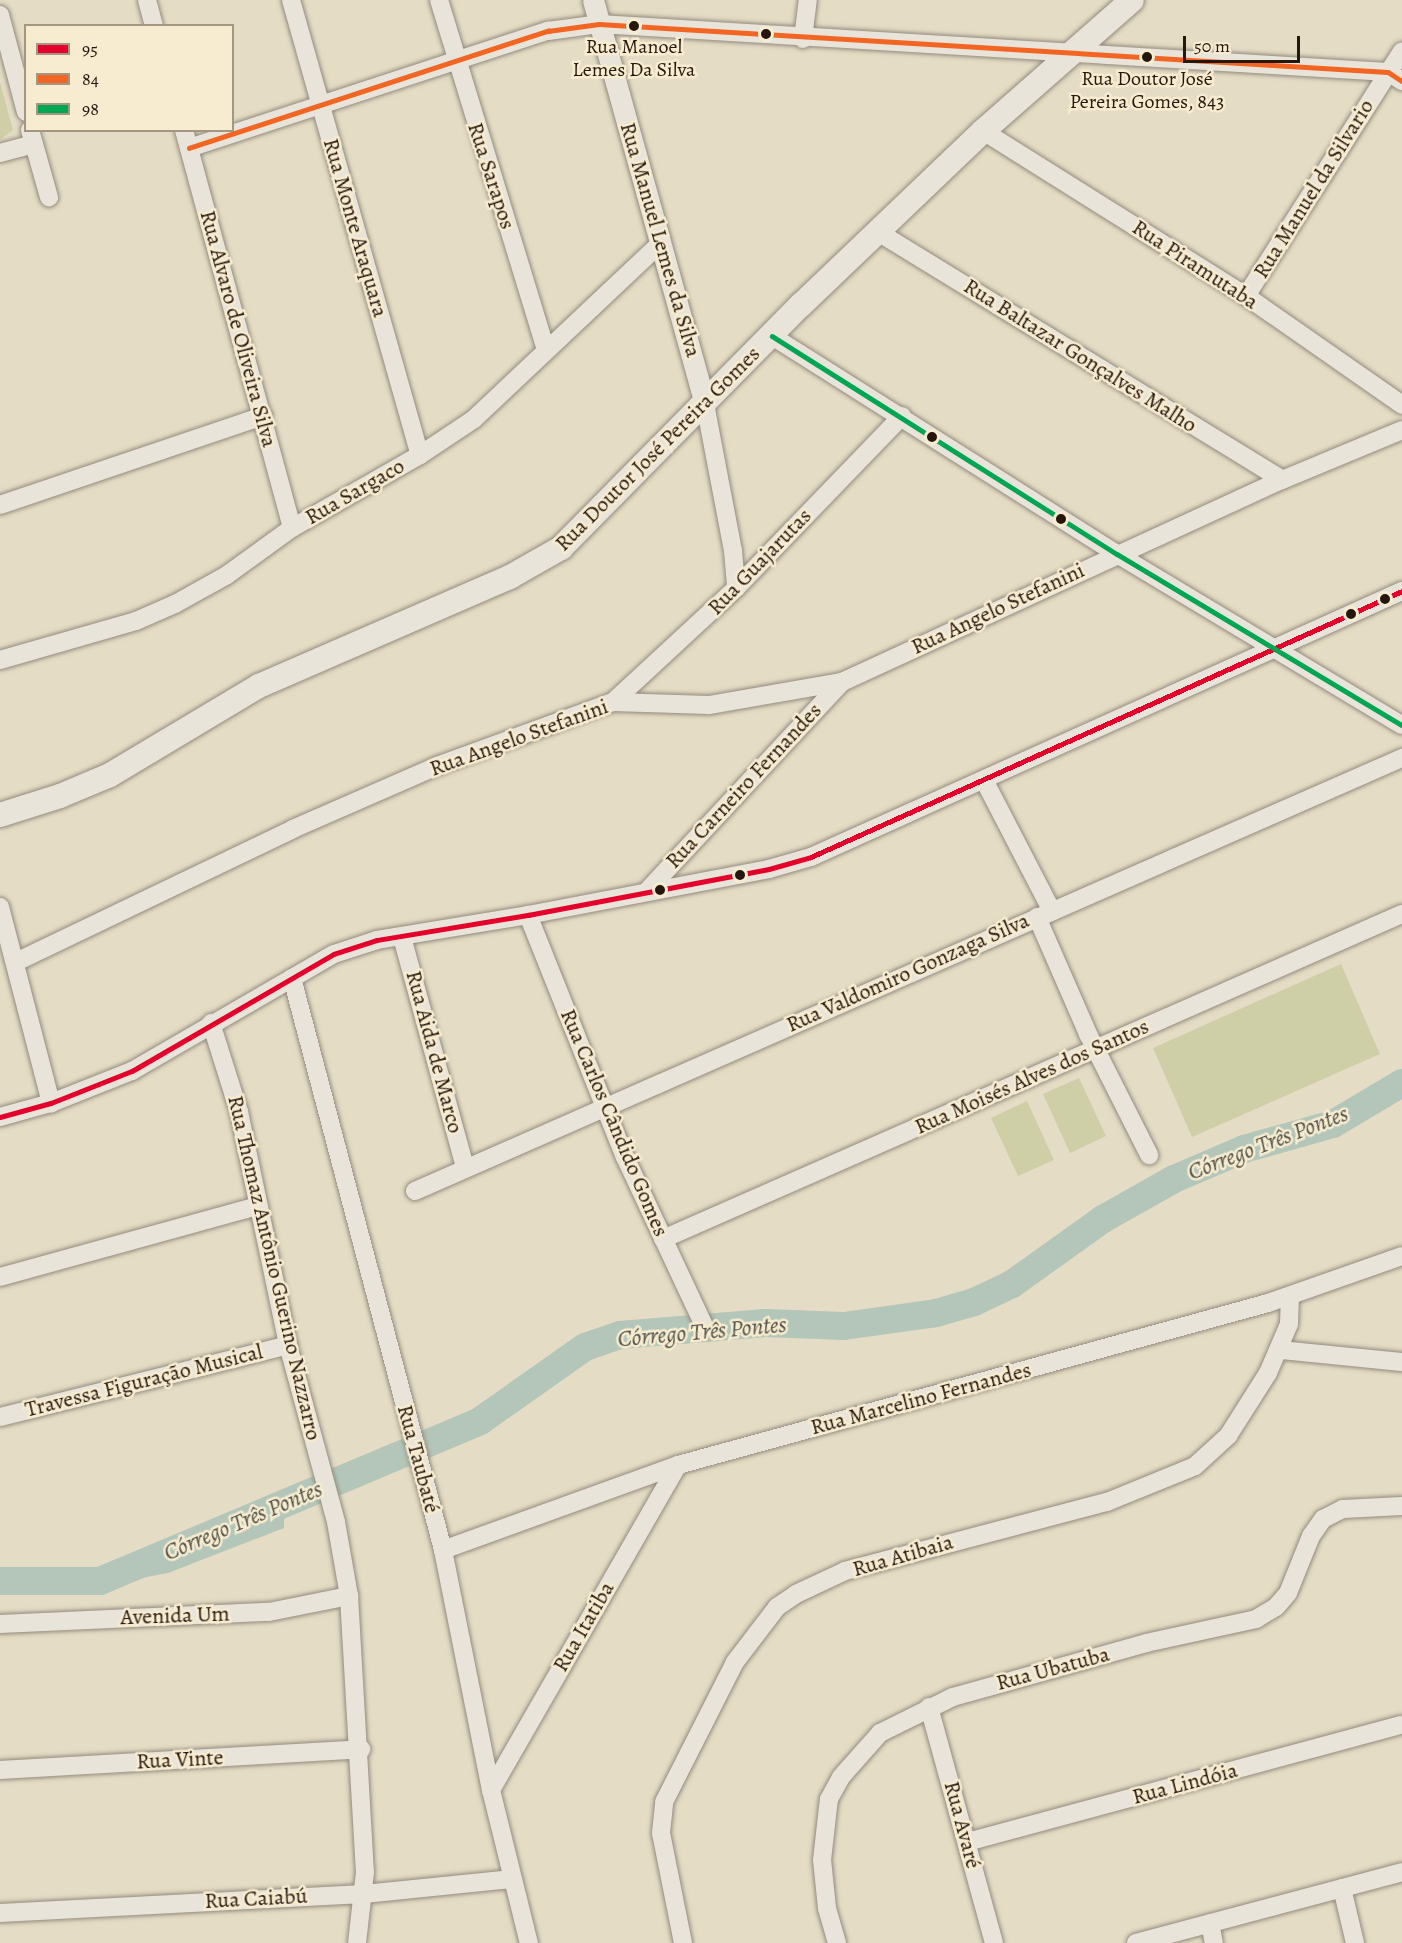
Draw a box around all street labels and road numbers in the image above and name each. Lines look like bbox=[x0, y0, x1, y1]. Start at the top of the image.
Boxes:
street label: Rua Manuel da Silvario bbox=[1248, 95, 1380, 283]
street label: Rua Sarapos bbox=[461, 119, 521, 233]
street label: Rua Manuel Lemes da Silva bbox=[614, 120, 706, 360]
street label: Rua Monte Araquara bbox=[317, 136, 393, 320]
street label: Rua Alvaro de Oliveira Silva bbox=[194, 208, 282, 450]
street label: Rua Piramutaba bbox=[1127, 214, 1263, 316]
street label: Rua Baltazar Gonçalves Malho bbox=[959, 273, 1201, 439]
street label: Rua Doutor José Pereira Gomes bbox=[550, 341, 766, 557]
street label: Rua Sargaco bbox=[301, 453, 409, 531]
street label: Rua Guajarutas bbox=[703, 503, 817, 621]
street label: Rua Angelo Stefanini bbox=[907, 557, 1089, 661]
street label: Rua Angelo Stefanini bbox=[426, 693, 612, 783]
street label: Rua Carneiro Fernandes bbox=[660, 698, 828, 874]
street label: Rua Valdomiro Gonzaga Silva bbox=[782, 907, 1034, 1039]
street label: Rua Aida de Marco bbox=[400, 968, 468, 1136]
street label: Rua Carlos Cândido Gomes bbox=[554, 1005, 674, 1241]
street label: Rua Moisés Alves dos Santos bbox=[911, 1013, 1153, 1141]
street label: Rua Thomaz Antônio Guerino Nazzarro bbox=[221, 1093, 327, 1443]
street label: Travessa Figuração Musical bbox=[22, 1339, 266, 1423]
street label: Rua Marcelino Fernandes bbox=[808, 1357, 1034, 1441]
street label: Rua Taubaté bbox=[391, 1402, 445, 1516]
street label: Rua Atibaia bbox=[850, 1529, 956, 1583]
street label: Rua Itatiba bbox=[548, 1577, 620, 1677]
street label: Avenida Um bbox=[120, 1601, 230, 1631]
street label: Rua Ubatuba bbox=[993, 1641, 1113, 1697]
street label: Rua Vinte bbox=[136, 1745, 224, 1775]
street label: Rua Lindóia bbox=[1129, 1757, 1241, 1811]
street label: Rua Avaré bbox=[938, 1778, 986, 1872]
street label: Rua Caiabú bbox=[204, 1883, 308, 1915]

